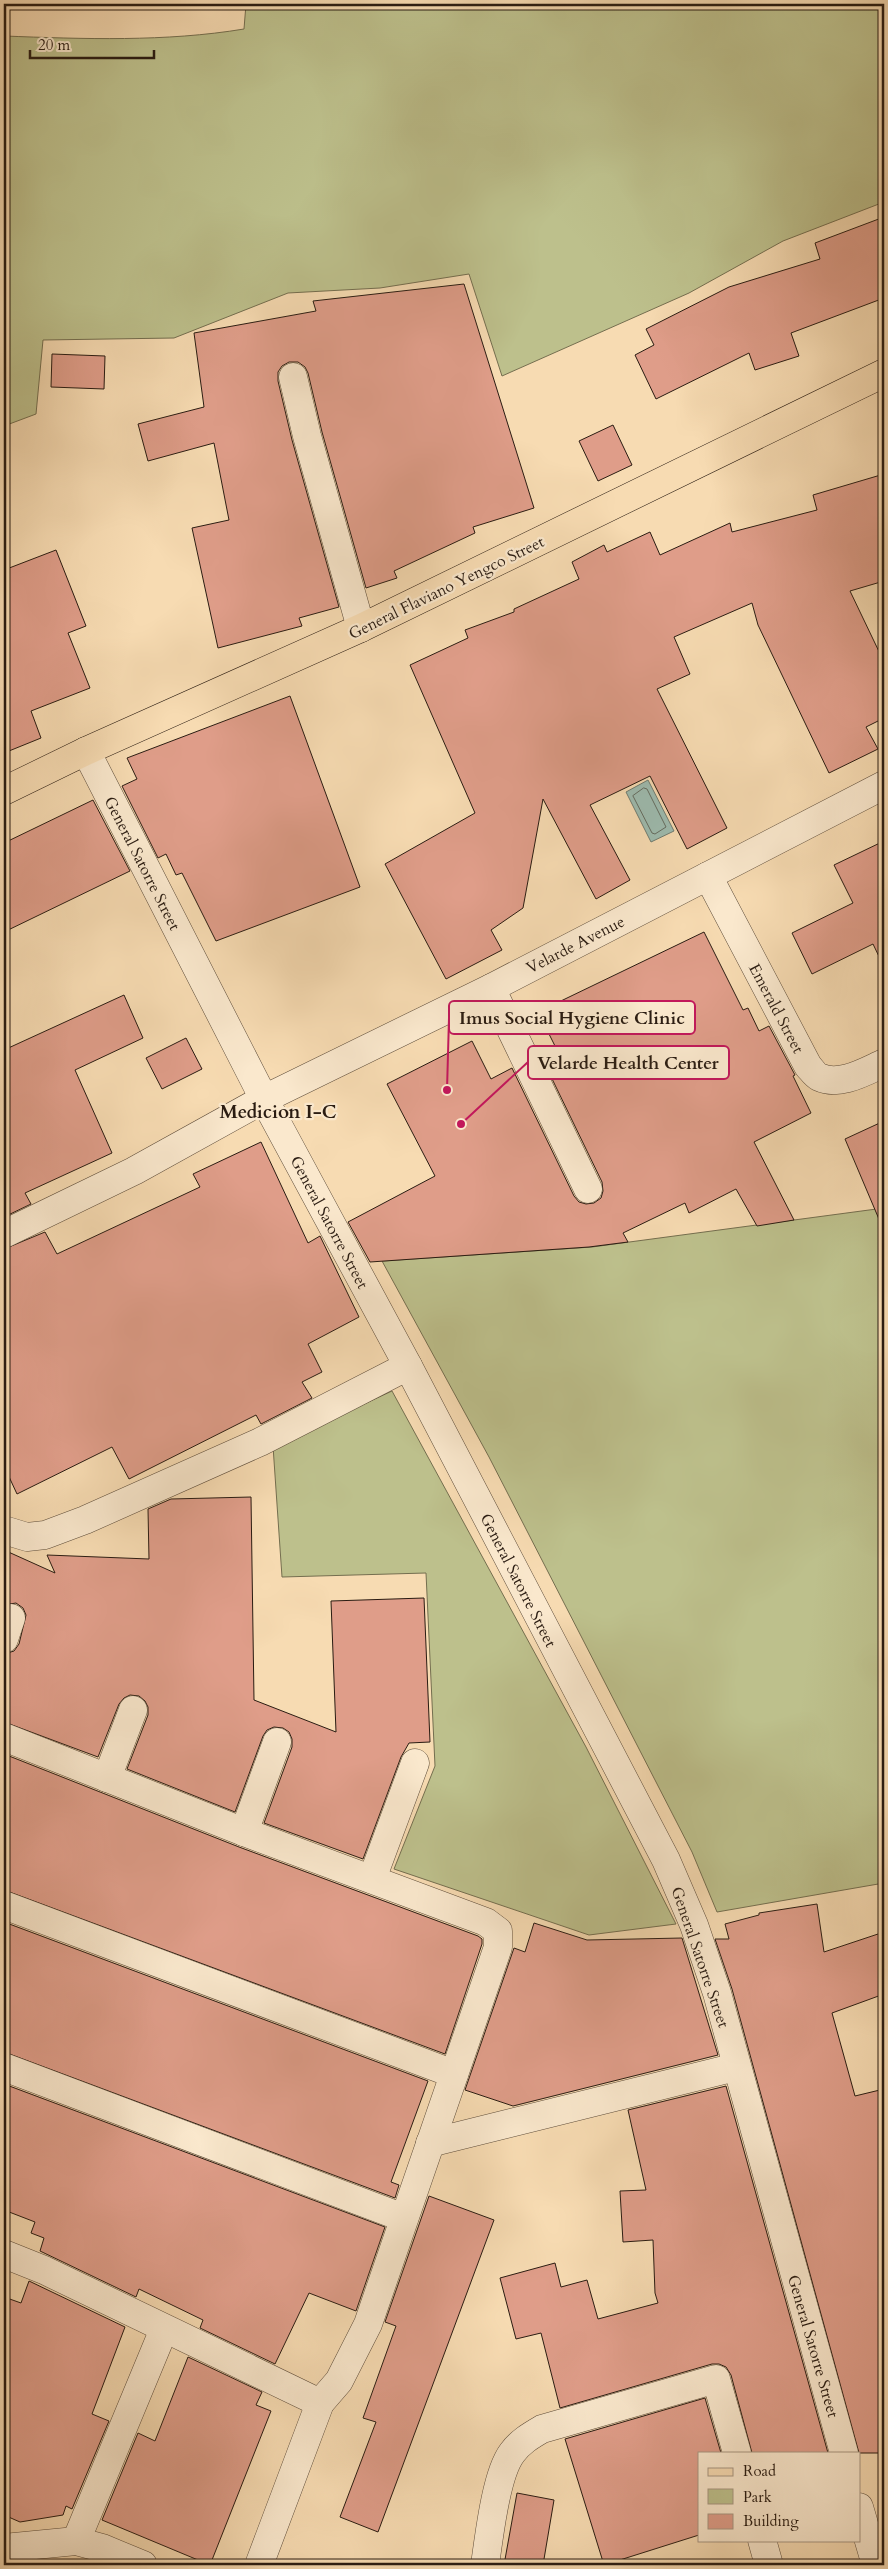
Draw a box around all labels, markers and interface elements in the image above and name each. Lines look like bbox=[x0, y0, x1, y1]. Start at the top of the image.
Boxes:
scale bar bbox=[30, 28, 154, 60]
text: 20 m bbox=[38, 35, 70, 55]
street label: General Flaviano Yengco Street bbox=[345, 531, 548, 645]
street label: General Satorre Street bbox=[99, 793, 185, 934]
street label: Velarde Avenue bbox=[522, 911, 628, 979]
street label: Emerald Street bbox=[743, 960, 809, 1057]
callout: Imus Social Hygiene Clinic bbox=[449, 1001, 695, 1034]
text: Imus Social Hygiene Clinic bbox=[459, 1006, 685, 1031]
callout: Velarde Health Center bbox=[528, 1046, 729, 1079]
text: Velarde Health Center bbox=[537, 1051, 719, 1076]
district label: Medicion I-C bbox=[219, 1099, 337, 1125]
street label: General Satorre Street bbox=[285, 1152, 374, 1293]
street label: General Satorre Street bbox=[475, 1510, 561, 1651]
street label: General Satorre Street bbox=[666, 1884, 735, 2031]
street label: General Satorre Street bbox=[782, 2272, 844, 2420]
legend bbox=[698, 2452, 860, 2542]
text: Road bbox=[743, 2461, 776, 2481]
text: Park bbox=[743, 2487, 772, 2507]
text: Building bbox=[743, 2511, 799, 2531]

